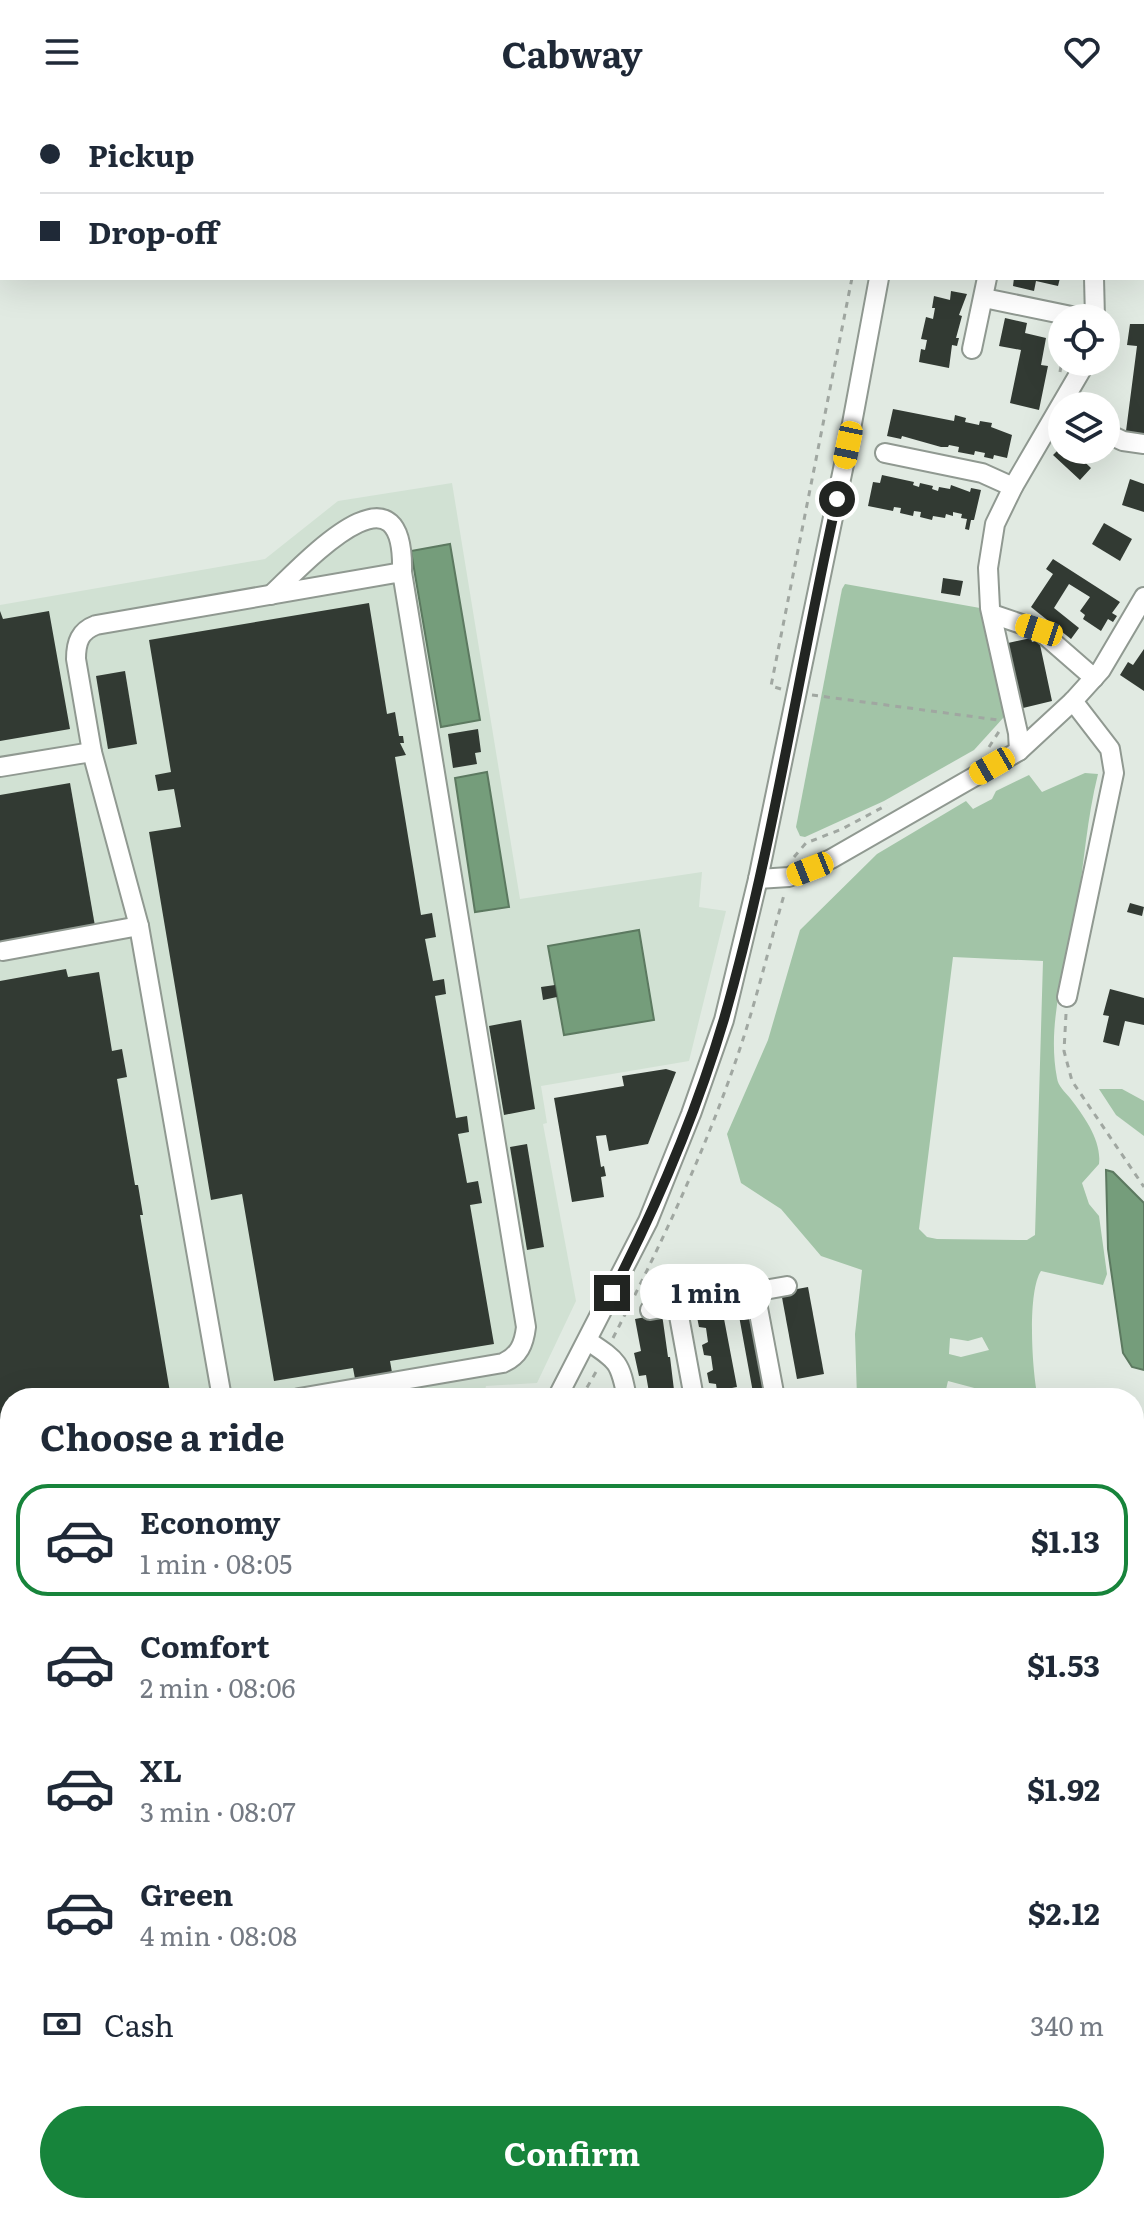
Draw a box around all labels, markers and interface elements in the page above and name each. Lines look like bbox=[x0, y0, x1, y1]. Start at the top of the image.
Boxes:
text: Cabway bbox=[501, 26, 643, 79]
icon: menu bbox=[40, 30, 84, 74]
icon: heart bbox=[1060, 30, 1104, 74]
text: Pickup bbox=[88, 132, 195, 176]
text: Drop-off bbox=[88, 209, 218, 253]
map controls bbox=[1048, 304, 1120, 464]
button: locate bbox=[1048, 304, 1120, 376]
button: layers bbox=[1048, 392, 1120, 464]
car bbox=[831, 419, 865, 471]
route start bbox=[819, 481, 855, 517]
car bbox=[1012, 611, 1066, 649]
car bbox=[965, 744, 1019, 788]
car bbox=[783, 849, 837, 889]
callout: 1 min bbox=[640, 1265, 772, 1321]
text: 1 min bbox=[671, 1272, 741, 1311]
route end bbox=[594, 1275, 630, 1311]
text: Choose a ride bbox=[40, 1409, 285, 1462]
text: Economy bbox=[140, 1499, 280, 1543]
icon: car bbox=[44, 1504, 116, 1576]
text: $1.13 bbox=[1031, 1518, 1100, 1562]
text: 1 min · 08:05 bbox=[140, 1543, 292, 1582]
text: Comfort bbox=[140, 1623, 270, 1667]
icon: car bbox=[44, 1628, 116, 1700]
text: $1.53 bbox=[1027, 1642, 1100, 1686]
text: 2 min · 08:06 bbox=[140, 1667, 296, 1706]
text: XL bbox=[140, 1747, 182, 1791]
icon: car bbox=[44, 1752, 116, 1824]
text: $1.92 bbox=[1027, 1766, 1100, 1810]
text: 3 min · 08:07 bbox=[140, 1791, 296, 1830]
text: Green bbox=[140, 1871, 233, 1915]
icon: car bbox=[44, 1876, 116, 1948]
text: $2.12 bbox=[1028, 1890, 1100, 1934]
text: 4 min · 08:08 bbox=[140, 1915, 297, 1954]
icon: cash bbox=[40, 2002, 84, 2046]
text: Cash bbox=[104, 2002, 174, 2046]
text: 340 m bbox=[1030, 2005, 1104, 2044]
button: Confirm bbox=[40, 2106, 1104, 2198]

